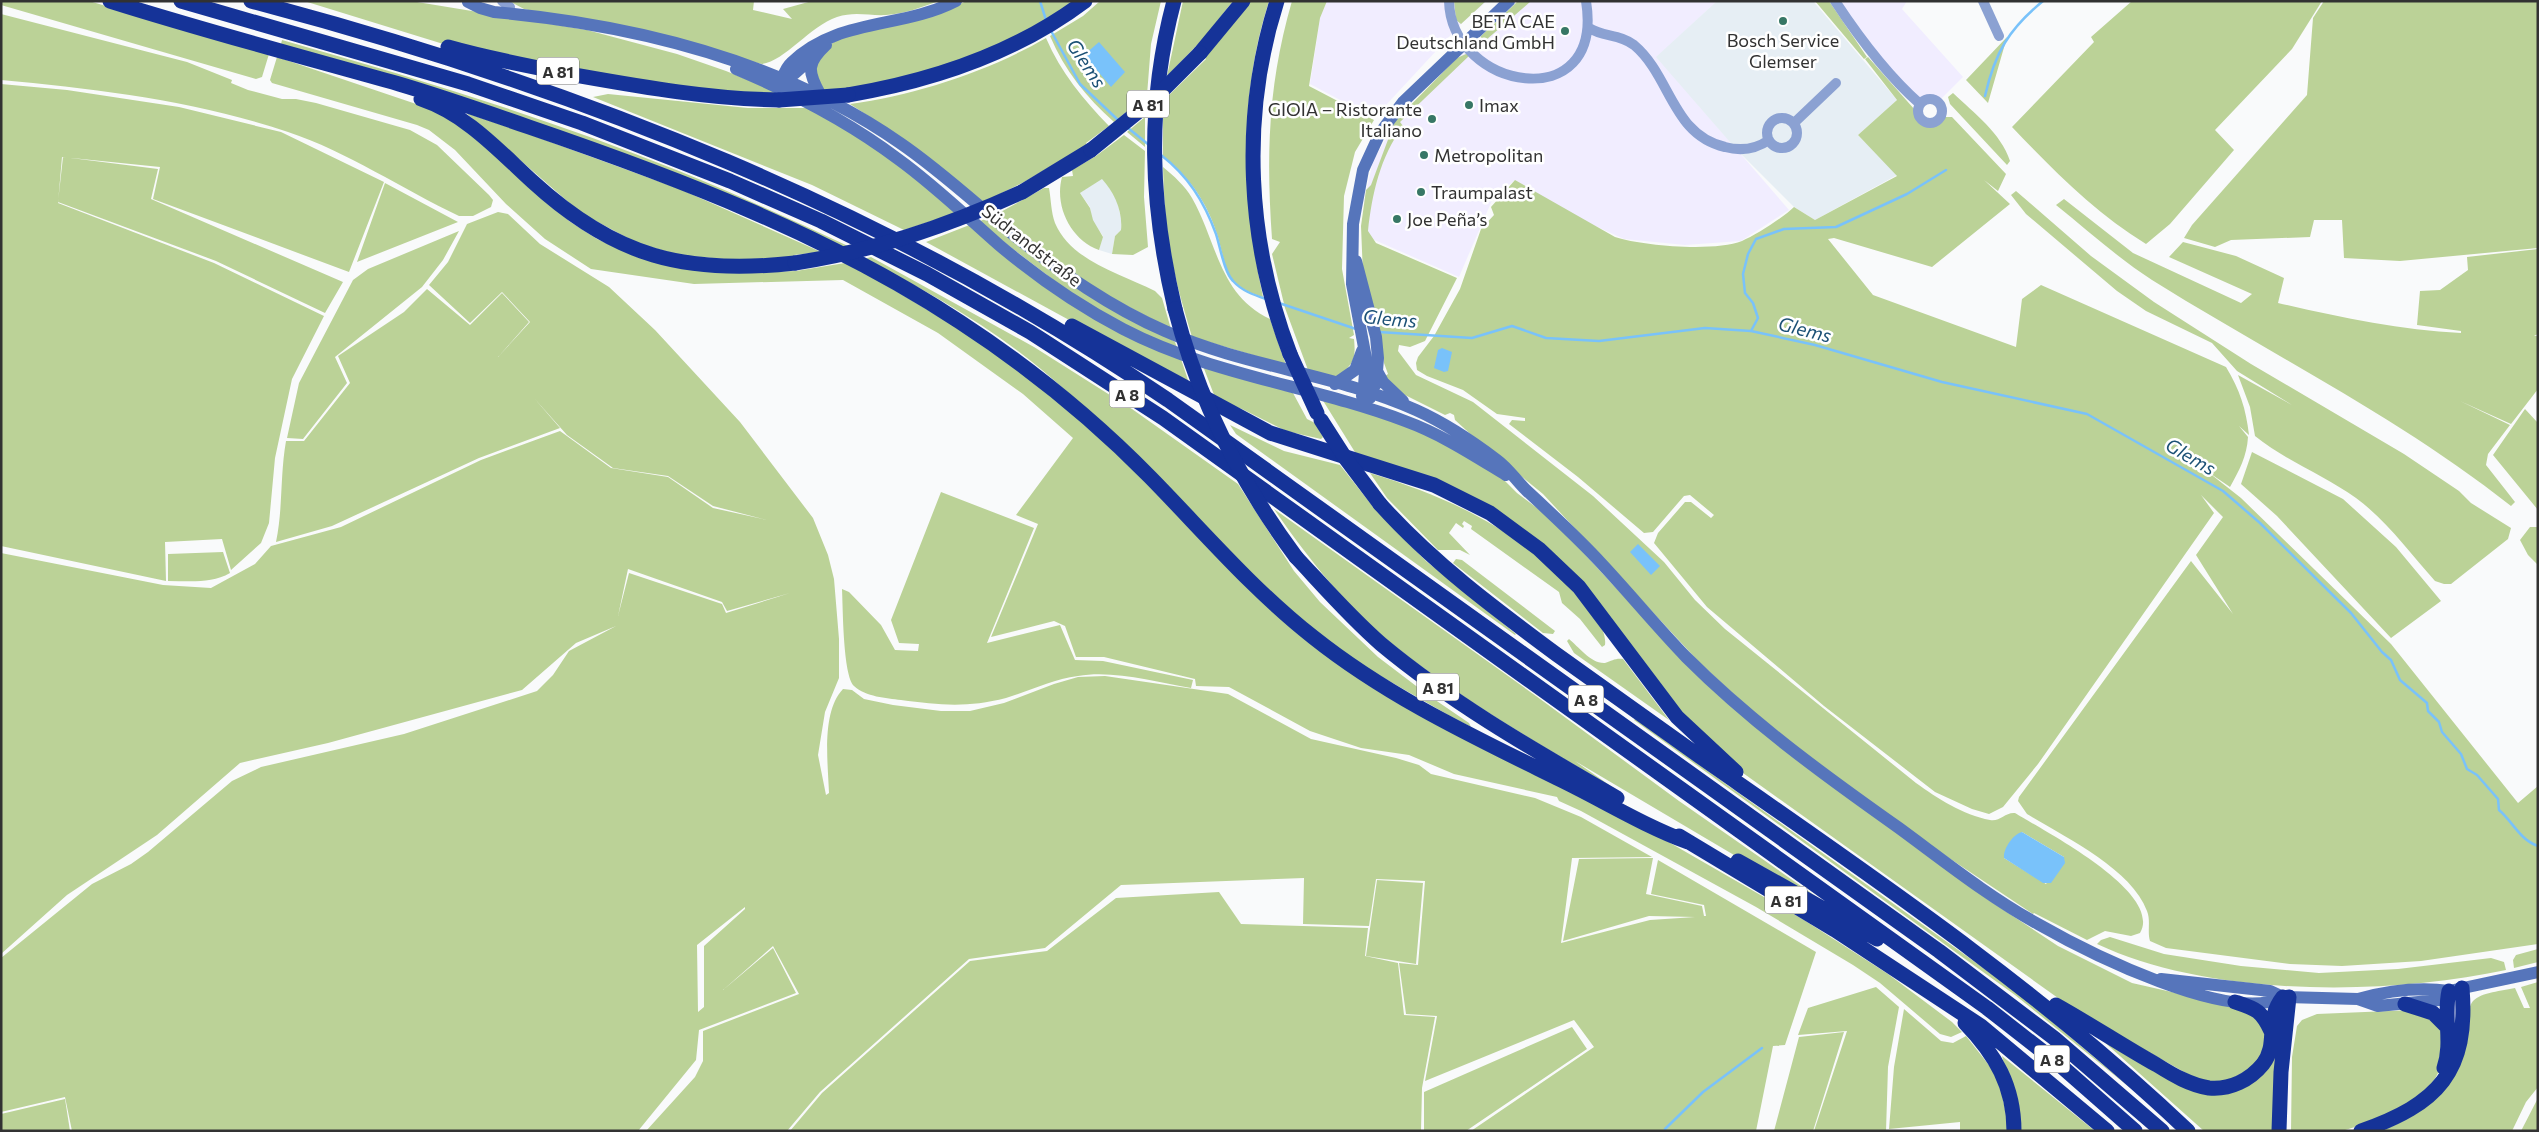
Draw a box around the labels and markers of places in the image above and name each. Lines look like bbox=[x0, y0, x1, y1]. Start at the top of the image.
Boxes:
place label: BETA CAE Deutschland GmbH bbox=[1396, 10, 1555, 53]
marker: Bosch Service Glemser bbox=[1777, 15, 1789, 27]
marker: BETA CAE Deutschland GmbH bbox=[1559, 25, 1571, 37]
place label: Bosch Service Glemser bbox=[1727, 29, 1839, 72]
place label: Imax bbox=[1479, 94, 1519, 116]
place label: GIOIA – Ristorante Italiano bbox=[1268, 98, 1422, 141]
marker: Imax bbox=[1463, 99, 1475, 111]
marker: GIOIA – Ristorante Italiano bbox=[1426, 113, 1438, 125]
place label: Metropolitan bbox=[1434, 144, 1543, 166]
marker: Metropolitan bbox=[1418, 149, 1430, 161]
place label: Traumpalast bbox=[1431, 181, 1533, 203]
marker: Traumpalast bbox=[1415, 186, 1427, 198]
place label: Joe Peña’s bbox=[1407, 208, 1487, 230]
marker: Joe Peña’s bbox=[1391, 213, 1403, 225]

